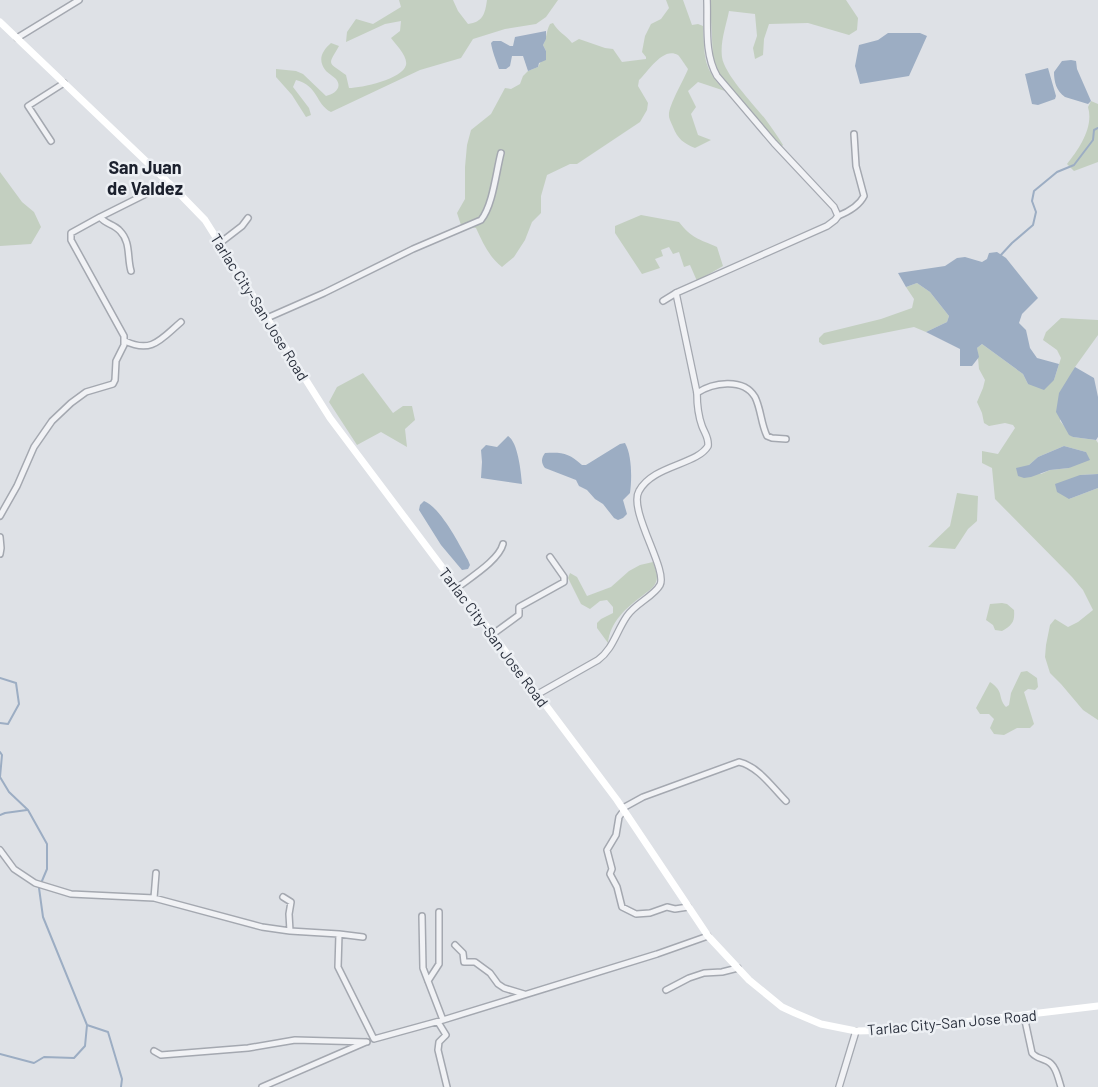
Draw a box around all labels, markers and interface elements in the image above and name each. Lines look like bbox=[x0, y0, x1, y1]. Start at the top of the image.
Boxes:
district label: San Juan de Valdez bbox=[107, 156, 183, 199]
street label: Tarlac City-San Jose Road bbox=[207, 230, 313, 384]
street label: Tarlac City-San Jose Road bbox=[436, 564, 552, 710]
street label: Tarlac City-San Jose Road bbox=[867, 1006, 1037, 1038]

